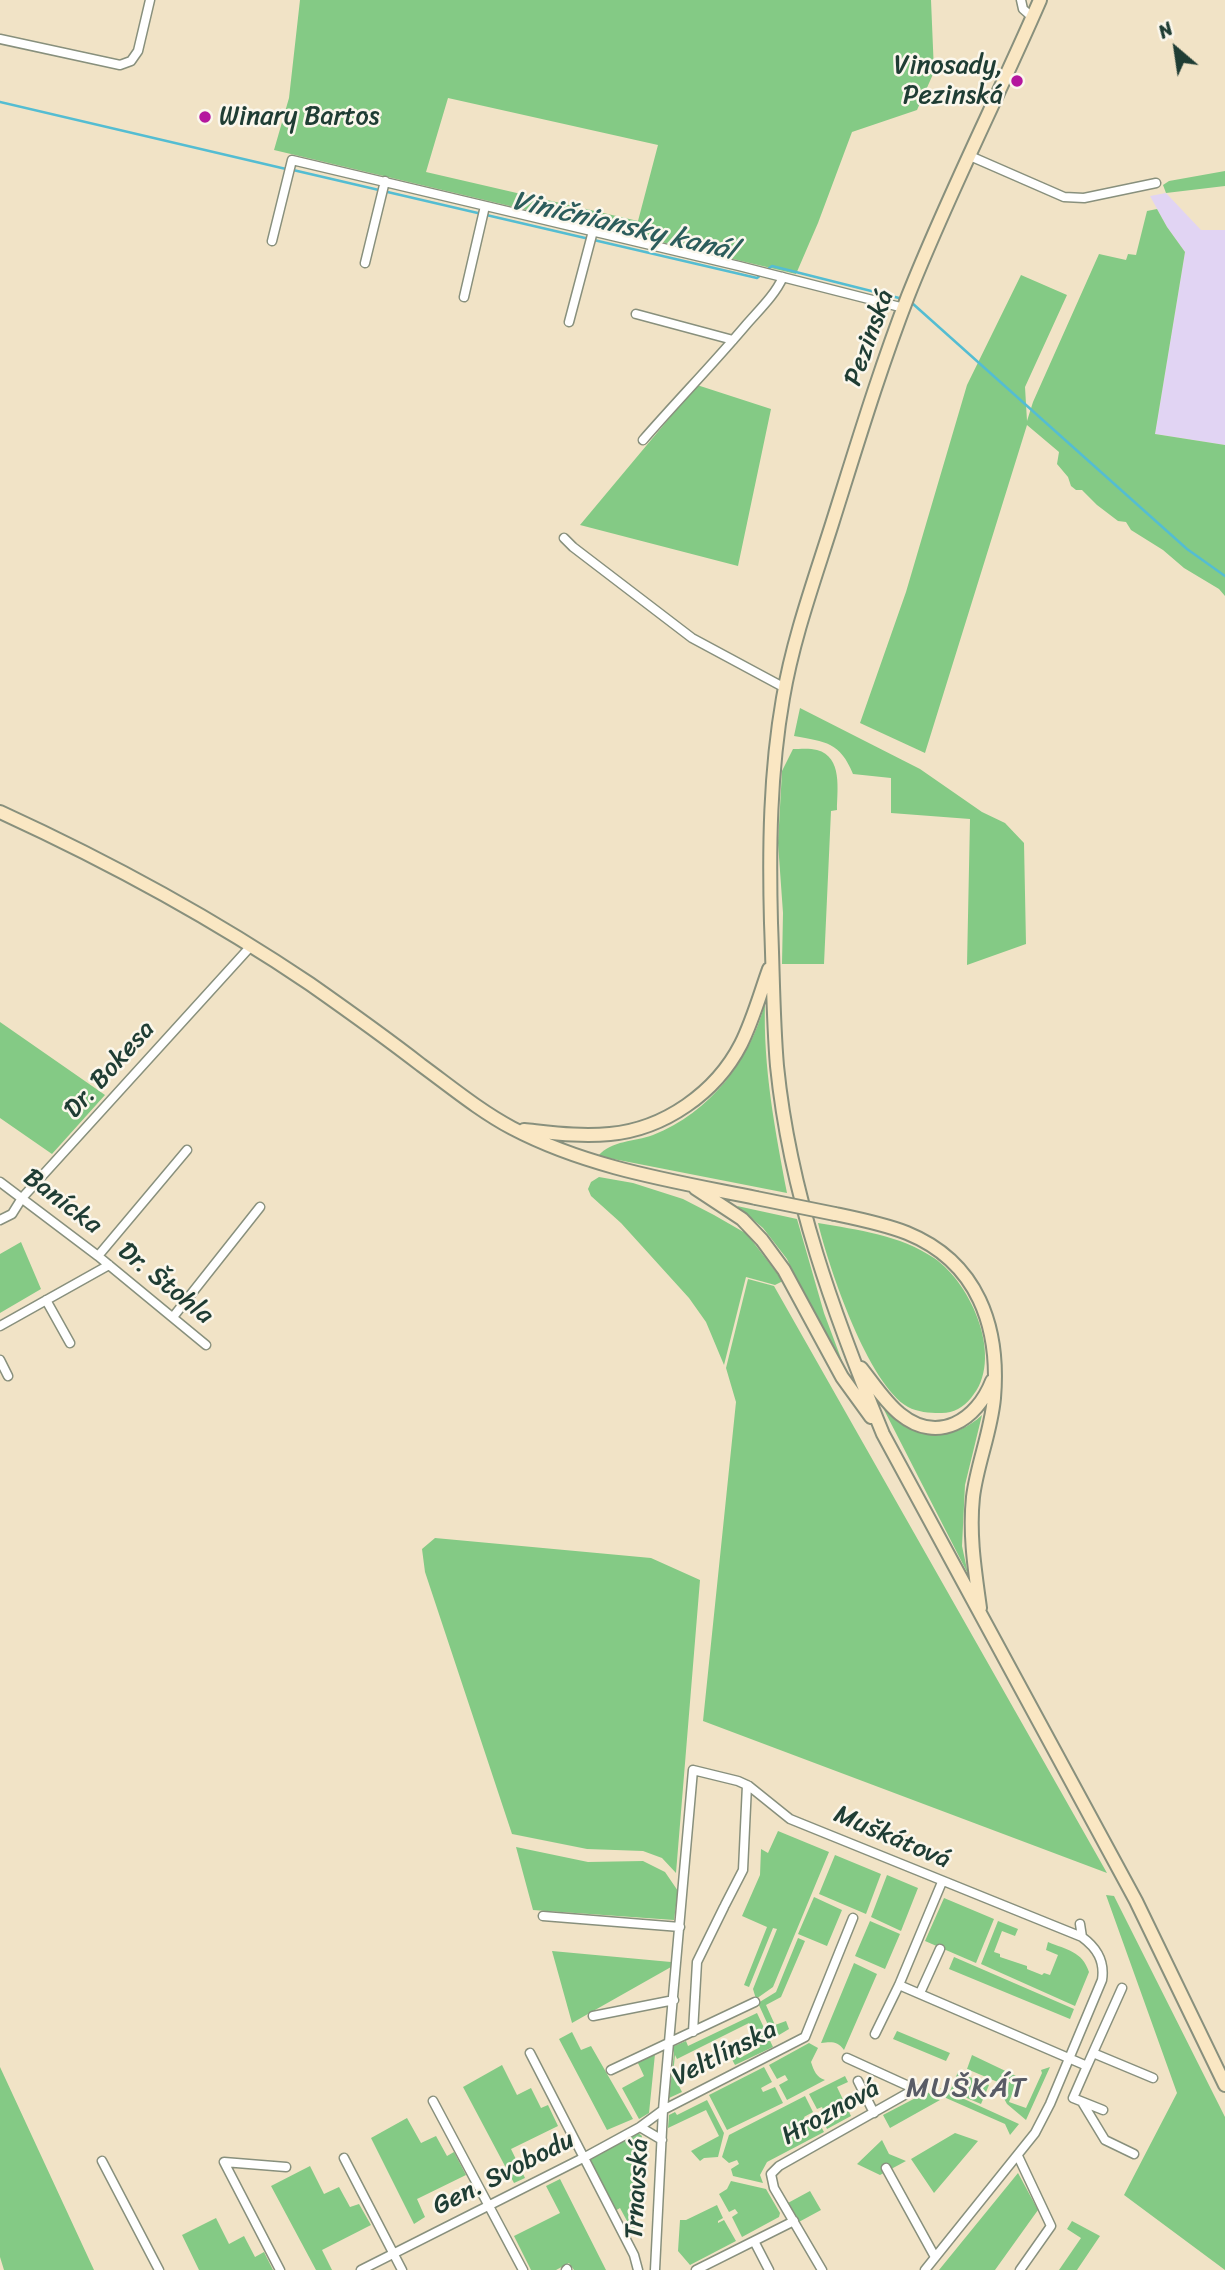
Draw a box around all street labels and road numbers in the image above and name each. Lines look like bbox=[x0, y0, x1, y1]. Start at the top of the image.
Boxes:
street label: Pezinská bbox=[838, 286, 902, 390]
street label: Dr. Bokesa bbox=[58, 1015, 162, 1125]
street label: Banícka bbox=[16, 1162, 108, 1242]
street label: Dr. Štohla bbox=[111, 1236, 219, 1332]
street label: Muškátová bbox=[829, 1799, 955, 1877]
street label: Veltlínska bbox=[668, 2014, 782, 2094]
street label: Hroznová bbox=[777, 2073, 885, 2153]
street label: Gen. Svobodu bbox=[428, 2125, 580, 2223]
street label: Trnavská bbox=[620, 2138, 656, 2240]

